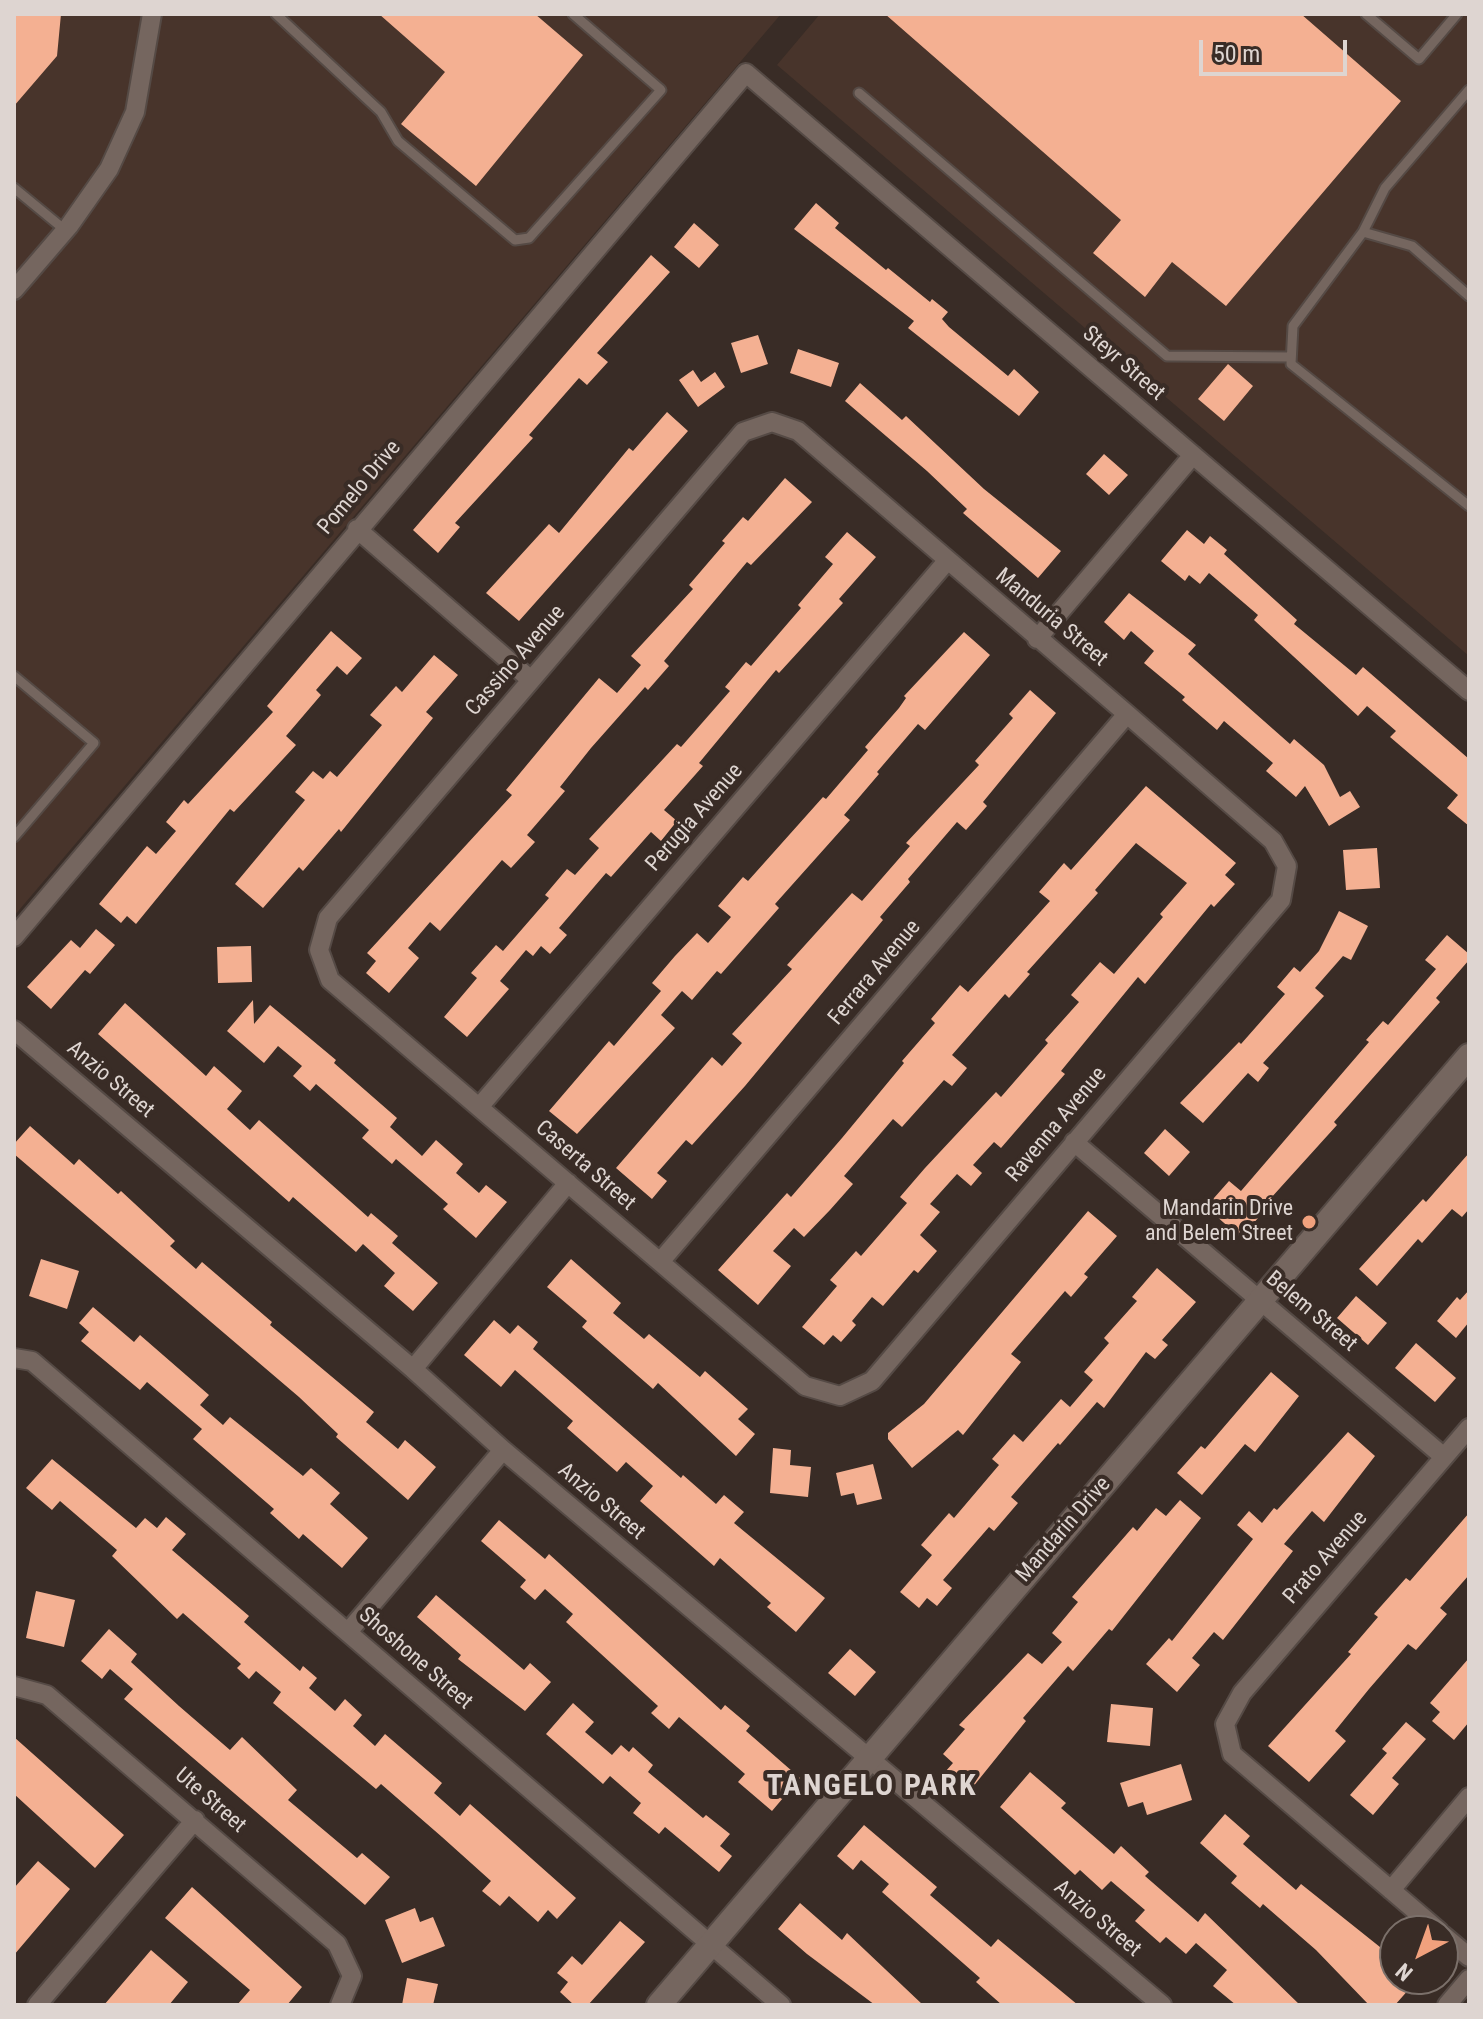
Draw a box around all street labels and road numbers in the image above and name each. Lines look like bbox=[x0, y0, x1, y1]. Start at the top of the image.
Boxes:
street label: Steyr Street bbox=[1076, 321, 1170, 407]
street label: Pomelo Drive bbox=[313, 435, 407, 541]
street label: Manduria Street bbox=[990, 563, 1112, 673]
street label: Cassino Avenue bbox=[461, 600, 571, 722]
street label: Perugia Avenue bbox=[641, 759, 749, 877]
street label: Ferrara Avenue bbox=[823, 915, 927, 1031]
street label: Anzio Street bbox=[61, 1036, 159, 1124]
street label: Ravenna Avenue bbox=[1001, 1062, 1113, 1188]
street label: Caserta Street bbox=[529, 1115, 641, 1217]
street label: Belem Street bbox=[1260, 1266, 1362, 1358]
street label: Anzio Street bbox=[552, 1458, 650, 1546]
street label: Mandarin Drive bbox=[1011, 1472, 1117, 1588]
street label: Prato Avenue bbox=[1278, 1506, 1374, 1610]
street label: Shoshone Street bbox=[353, 1602, 477, 1716]
street label: Ute Street bbox=[169, 1763, 251, 1839]
street label: Anzio Street bbox=[1048, 1875, 1146, 1963]

